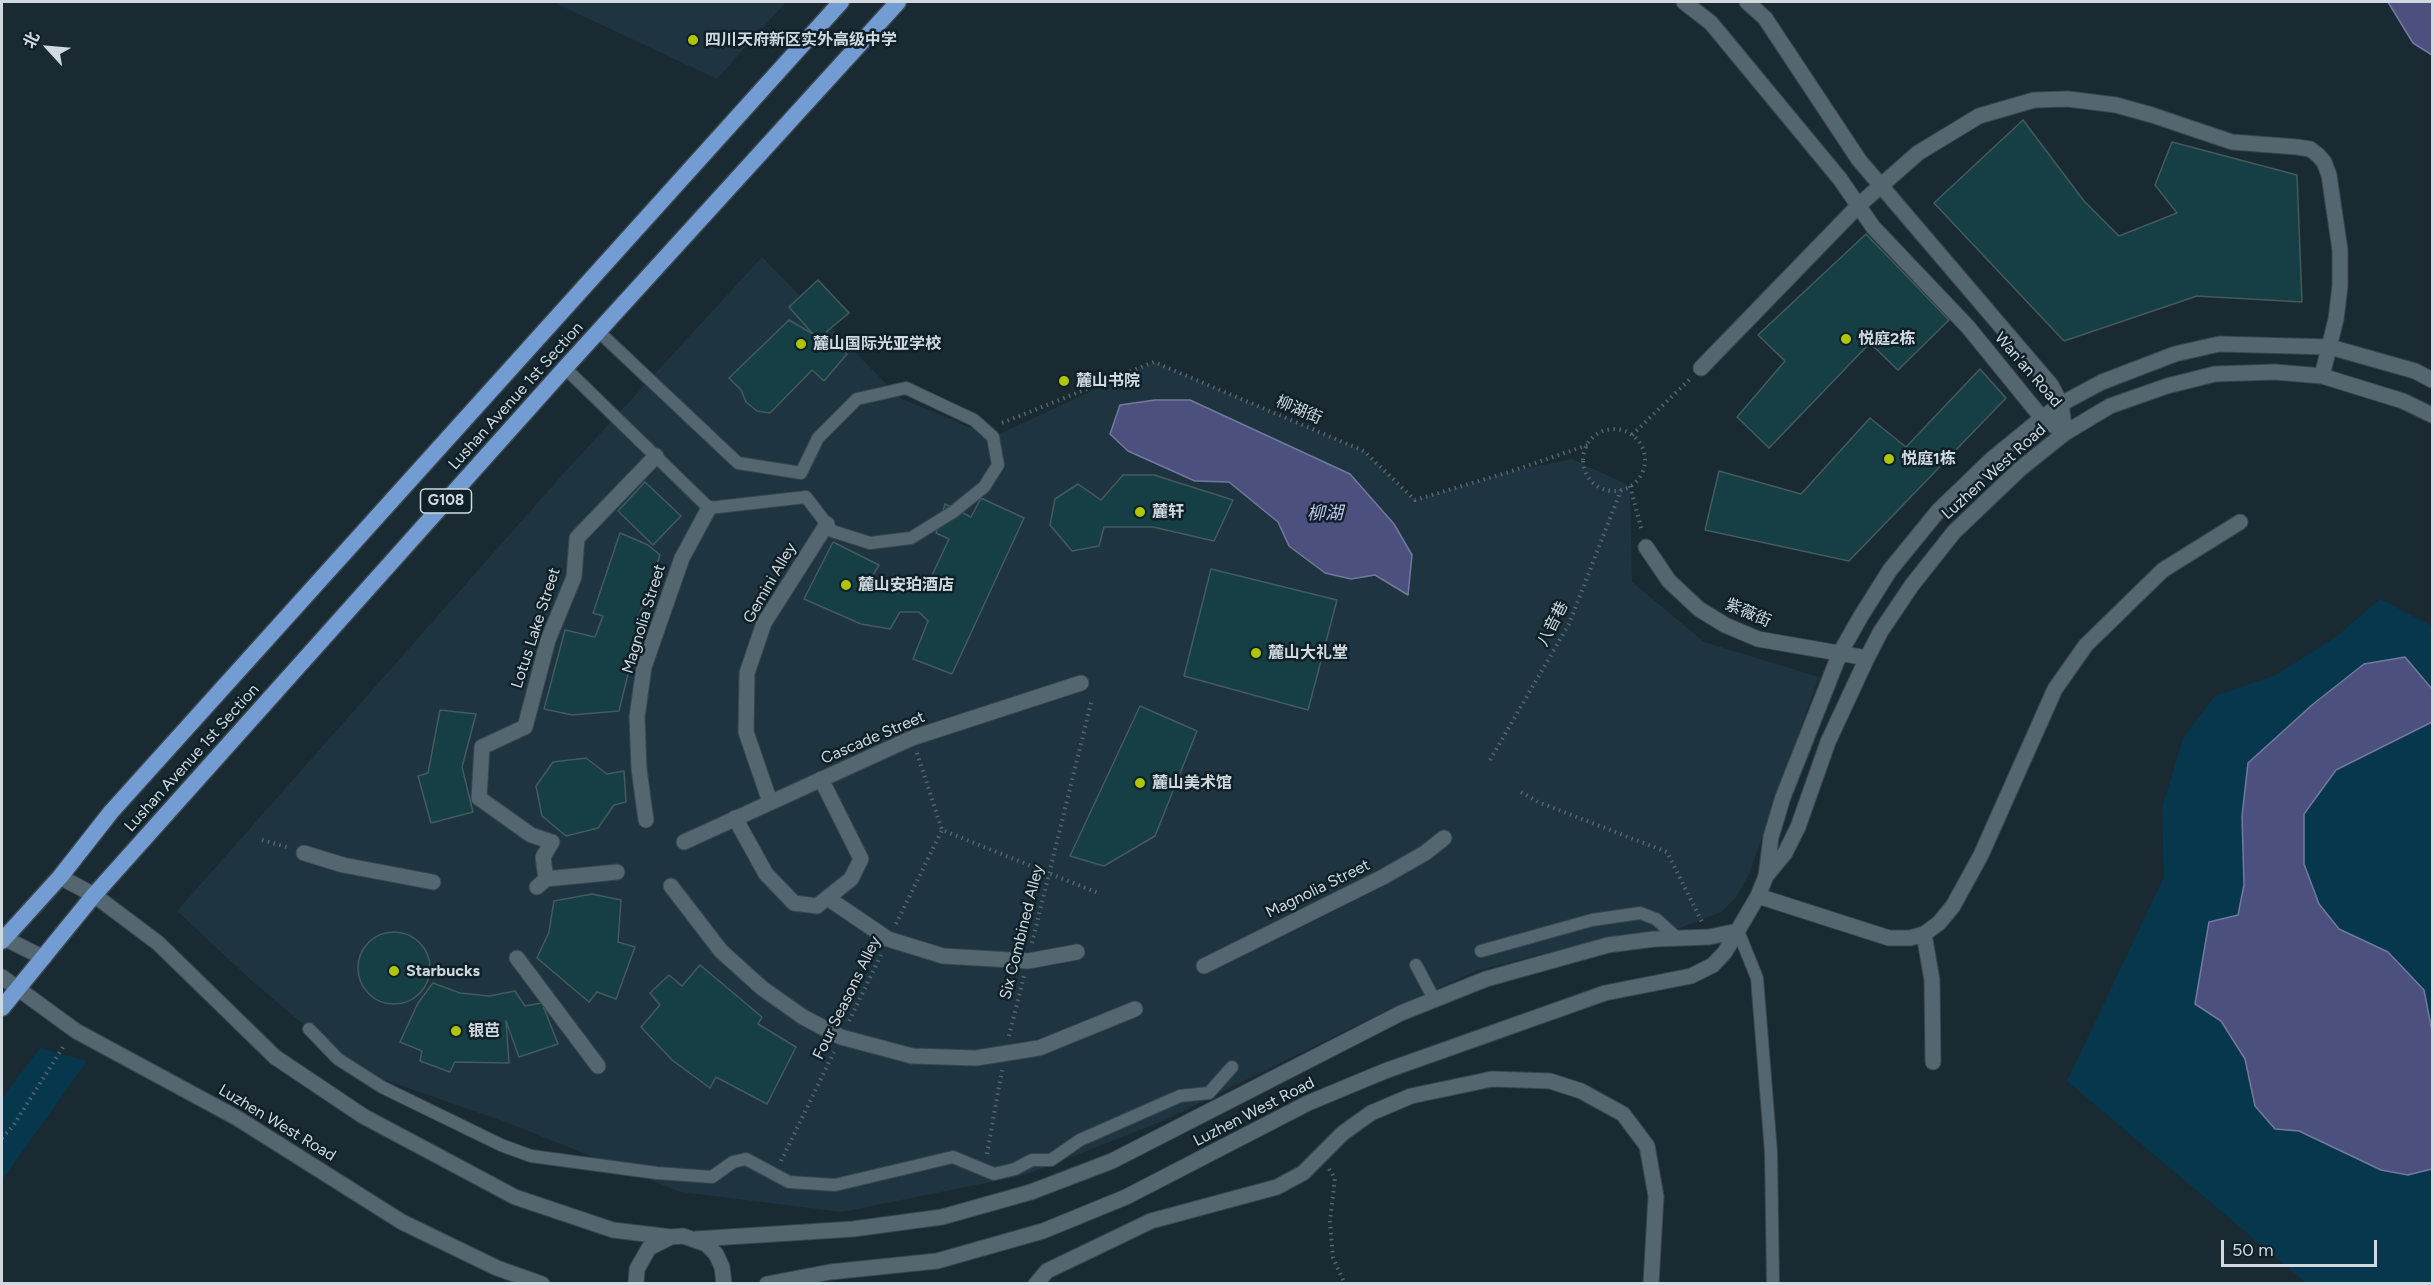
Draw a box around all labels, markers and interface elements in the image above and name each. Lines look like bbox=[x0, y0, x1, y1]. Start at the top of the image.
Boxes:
north arrow bbox=[18, 18, 78, 78]
text: 北 bbox=[19, 29, 43, 51]
place label: 四川天府新区实外高级中学 bbox=[705, 30, 897, 50]
marker: 四川天府新区实外高级中学 bbox=[686, 33, 700, 47]
street label: Lushan Avenue 1st Section bbox=[445, 318, 587, 474]
place label: 悦庭2栋 bbox=[1858, 329, 1915, 349]
street label: Wan'an Road bbox=[1990, 329, 2066, 411]
marker: 悦庭2栋 bbox=[1839, 332, 1853, 346]
place label: 麓山国际光亚学校 bbox=[813, 334, 941, 354]
marker: 麓山国际光亚学校 bbox=[794, 337, 808, 351]
place label: 麓山书院 bbox=[1076, 371, 1140, 391]
marker: 麓山书院 bbox=[1057, 374, 1071, 388]
street label: 柳湖街 bbox=[1273, 392, 1325, 428]
street label: Luzhen West Road bbox=[1938, 420, 2050, 524]
place label: 悦庭1栋 bbox=[1901, 449, 1956, 469]
marker: 悦庭1栋 bbox=[1882, 452, 1896, 466]
road number: G108 bbox=[420, 489, 472, 513]
place label: 麓轩 bbox=[1152, 502, 1184, 522]
water label: 柳湖 bbox=[1307, 503, 1343, 525]
marker: 麓轩 bbox=[1133, 505, 1147, 519]
street label: Gemini Alley bbox=[739, 539, 801, 627]
street label: Magnolia Street bbox=[618, 562, 670, 676]
street label: Lotus Lake Street bbox=[507, 565, 565, 691]
place label: 麓山安珀酒店 bbox=[858, 575, 954, 595]
marker: 麓山安珀酒店 bbox=[839, 578, 853, 592]
street label: 紫薇街 bbox=[1722, 595, 1774, 631]
street label: 八音巷 bbox=[1534, 598, 1572, 650]
place label: 麓山大礼堂 bbox=[1268, 643, 1348, 663]
marker: 麓山大礼堂 bbox=[1249, 646, 1263, 660]
street label: Lushan Avenue 1st Section bbox=[121, 680, 263, 836]
street label: Cascade Street bbox=[818, 708, 928, 768]
place label: 麓山美术馆 bbox=[1152, 773, 1232, 793]
marker: 麓山美术馆 bbox=[1133, 776, 1147, 790]
street label: Magnolia Street bbox=[1263, 856, 1373, 922]
street label: Six Combined Alley bbox=[996, 863, 1048, 1001]
street label: Four Seasons Alley bbox=[809, 933, 885, 1063]
place label: Starbucks bbox=[406, 961, 480, 981]
marker: Starbucks bbox=[387, 964, 401, 978]
place label: 银芭 bbox=[468, 1021, 500, 1041]
marker: 银芭 bbox=[449, 1024, 463, 1038]
street label: Luzhen West Road bbox=[1190, 1073, 1318, 1151]
street label: Luzhen West Road bbox=[215, 1080, 339, 1166]
scale bar bbox=[2224, 1228, 2380, 1266]
text: 50 m bbox=[2232, 1239, 2274, 1261]

